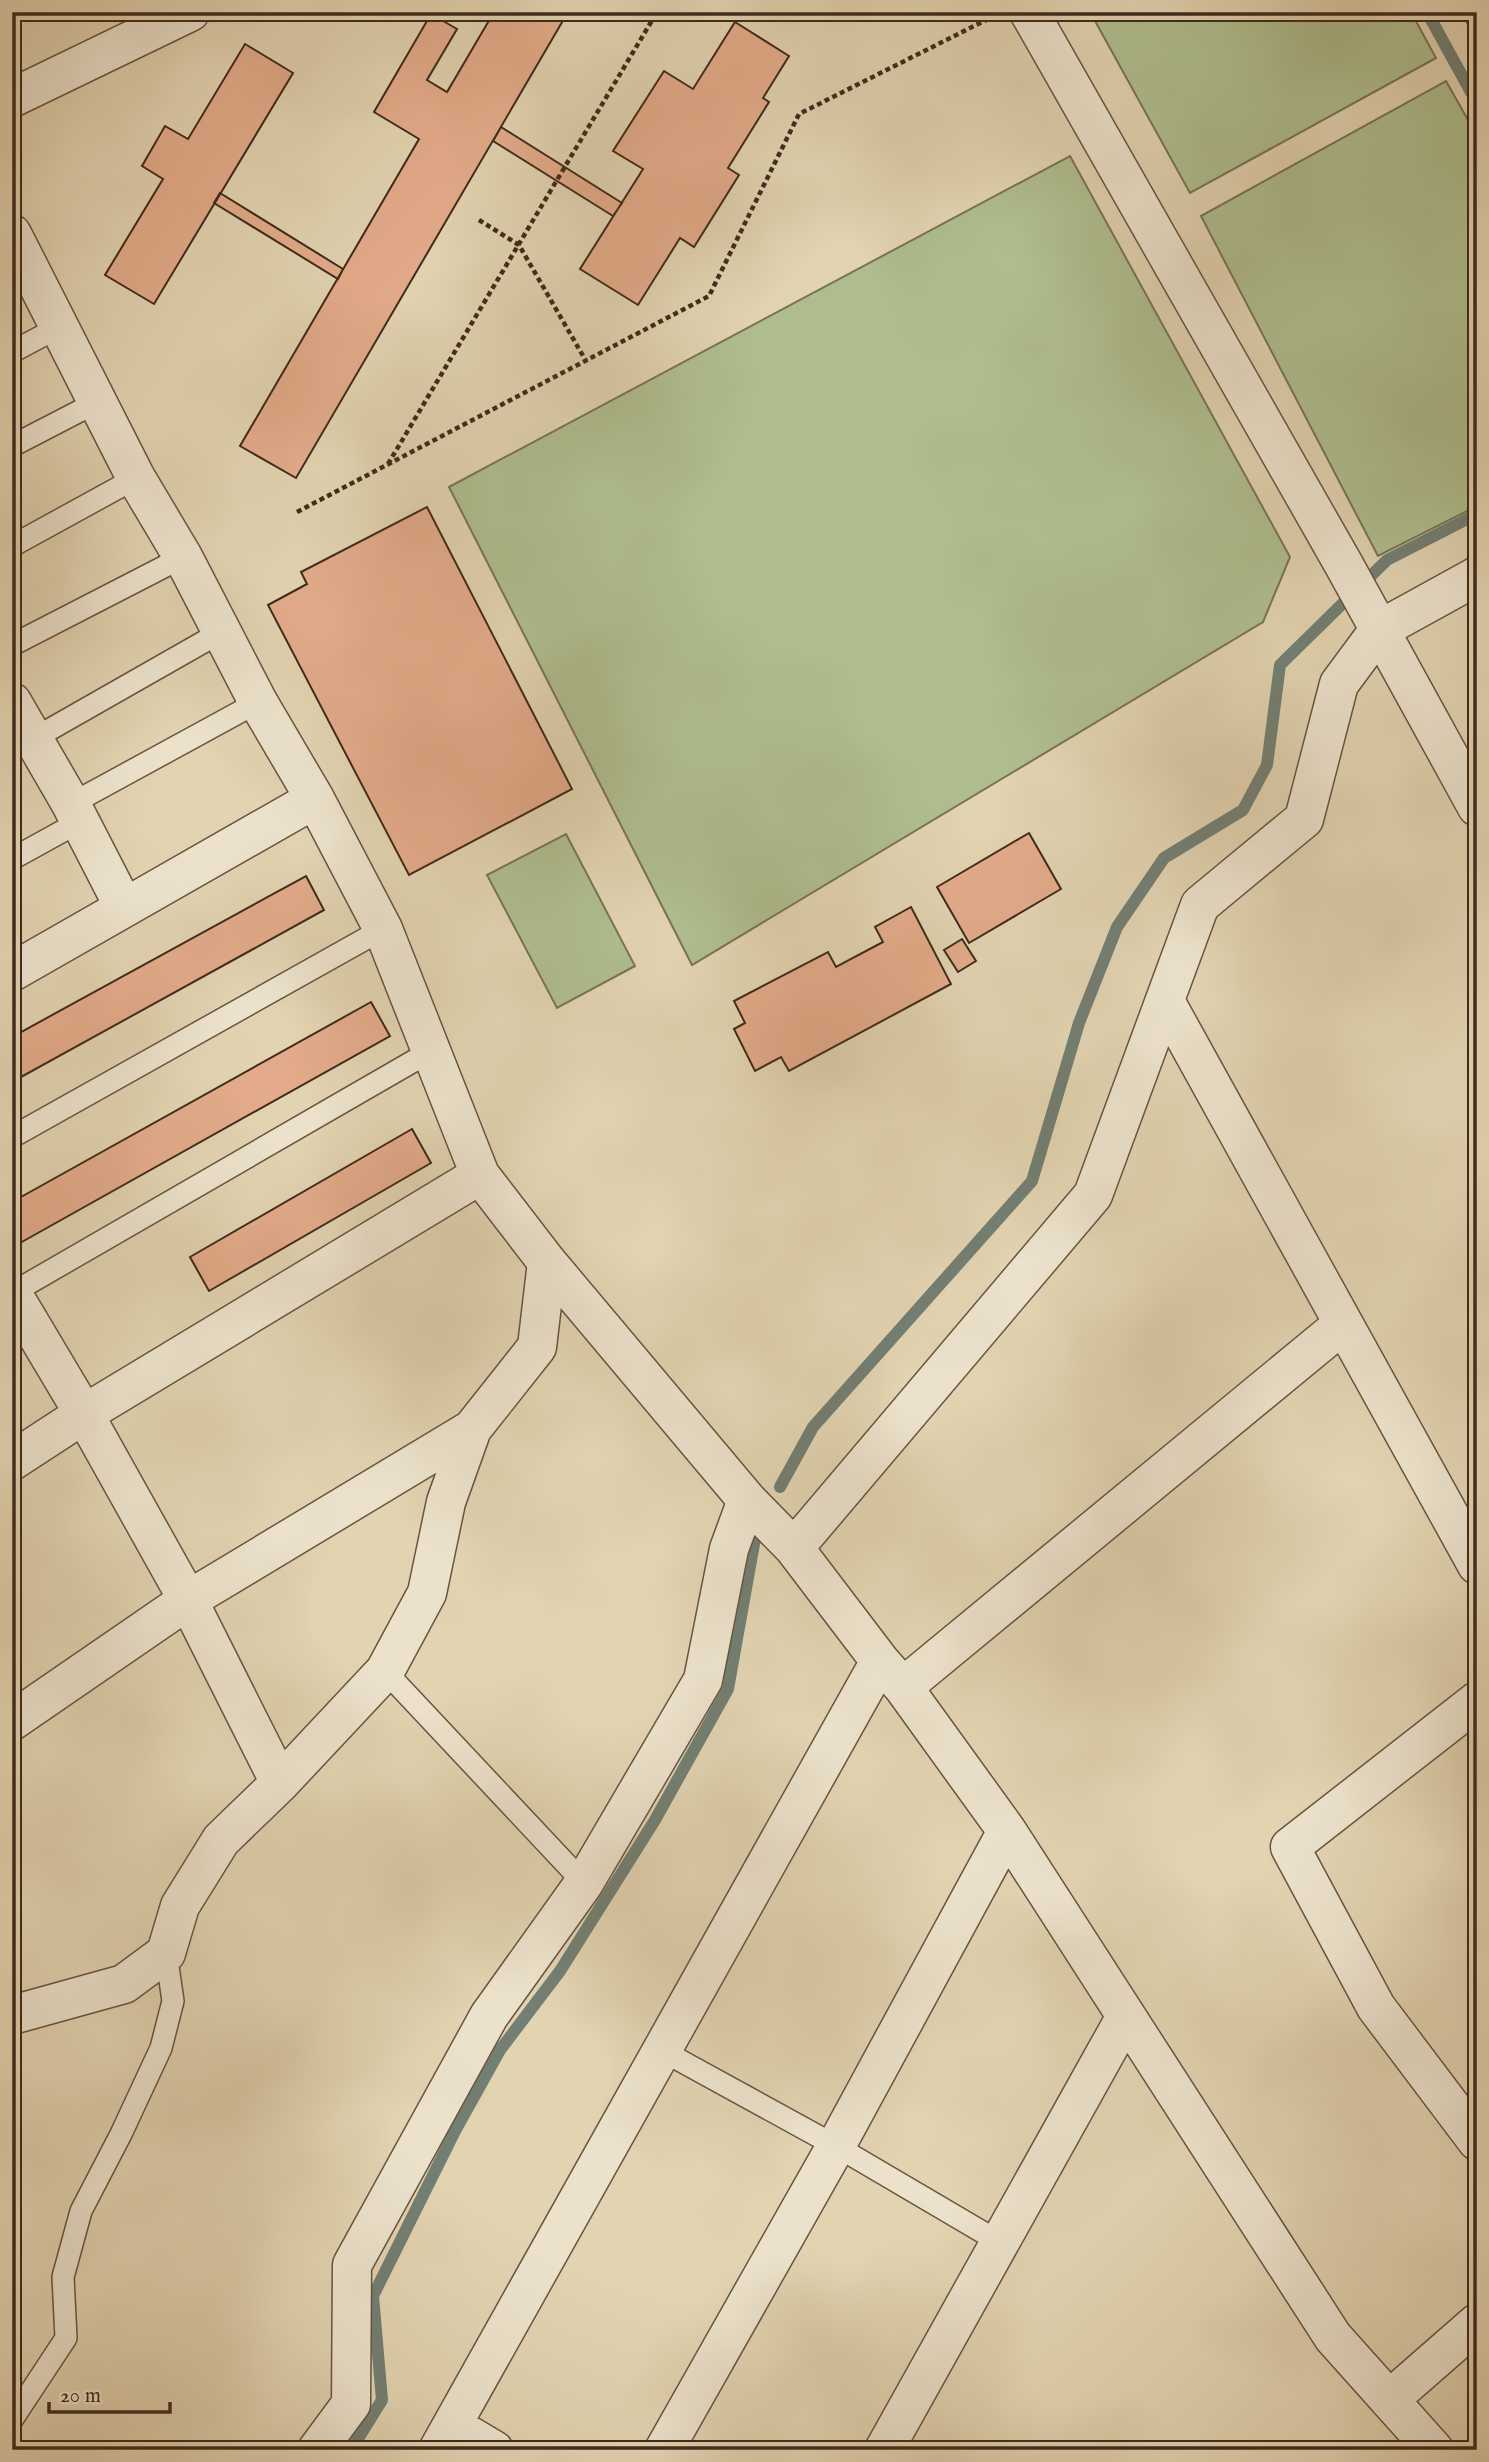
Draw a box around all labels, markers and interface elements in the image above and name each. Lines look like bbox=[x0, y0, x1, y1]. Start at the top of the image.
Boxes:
scale bar bbox=[49, 2371, 170, 2415]
text: 20 m bbox=[60, 2383, 101, 2410]

